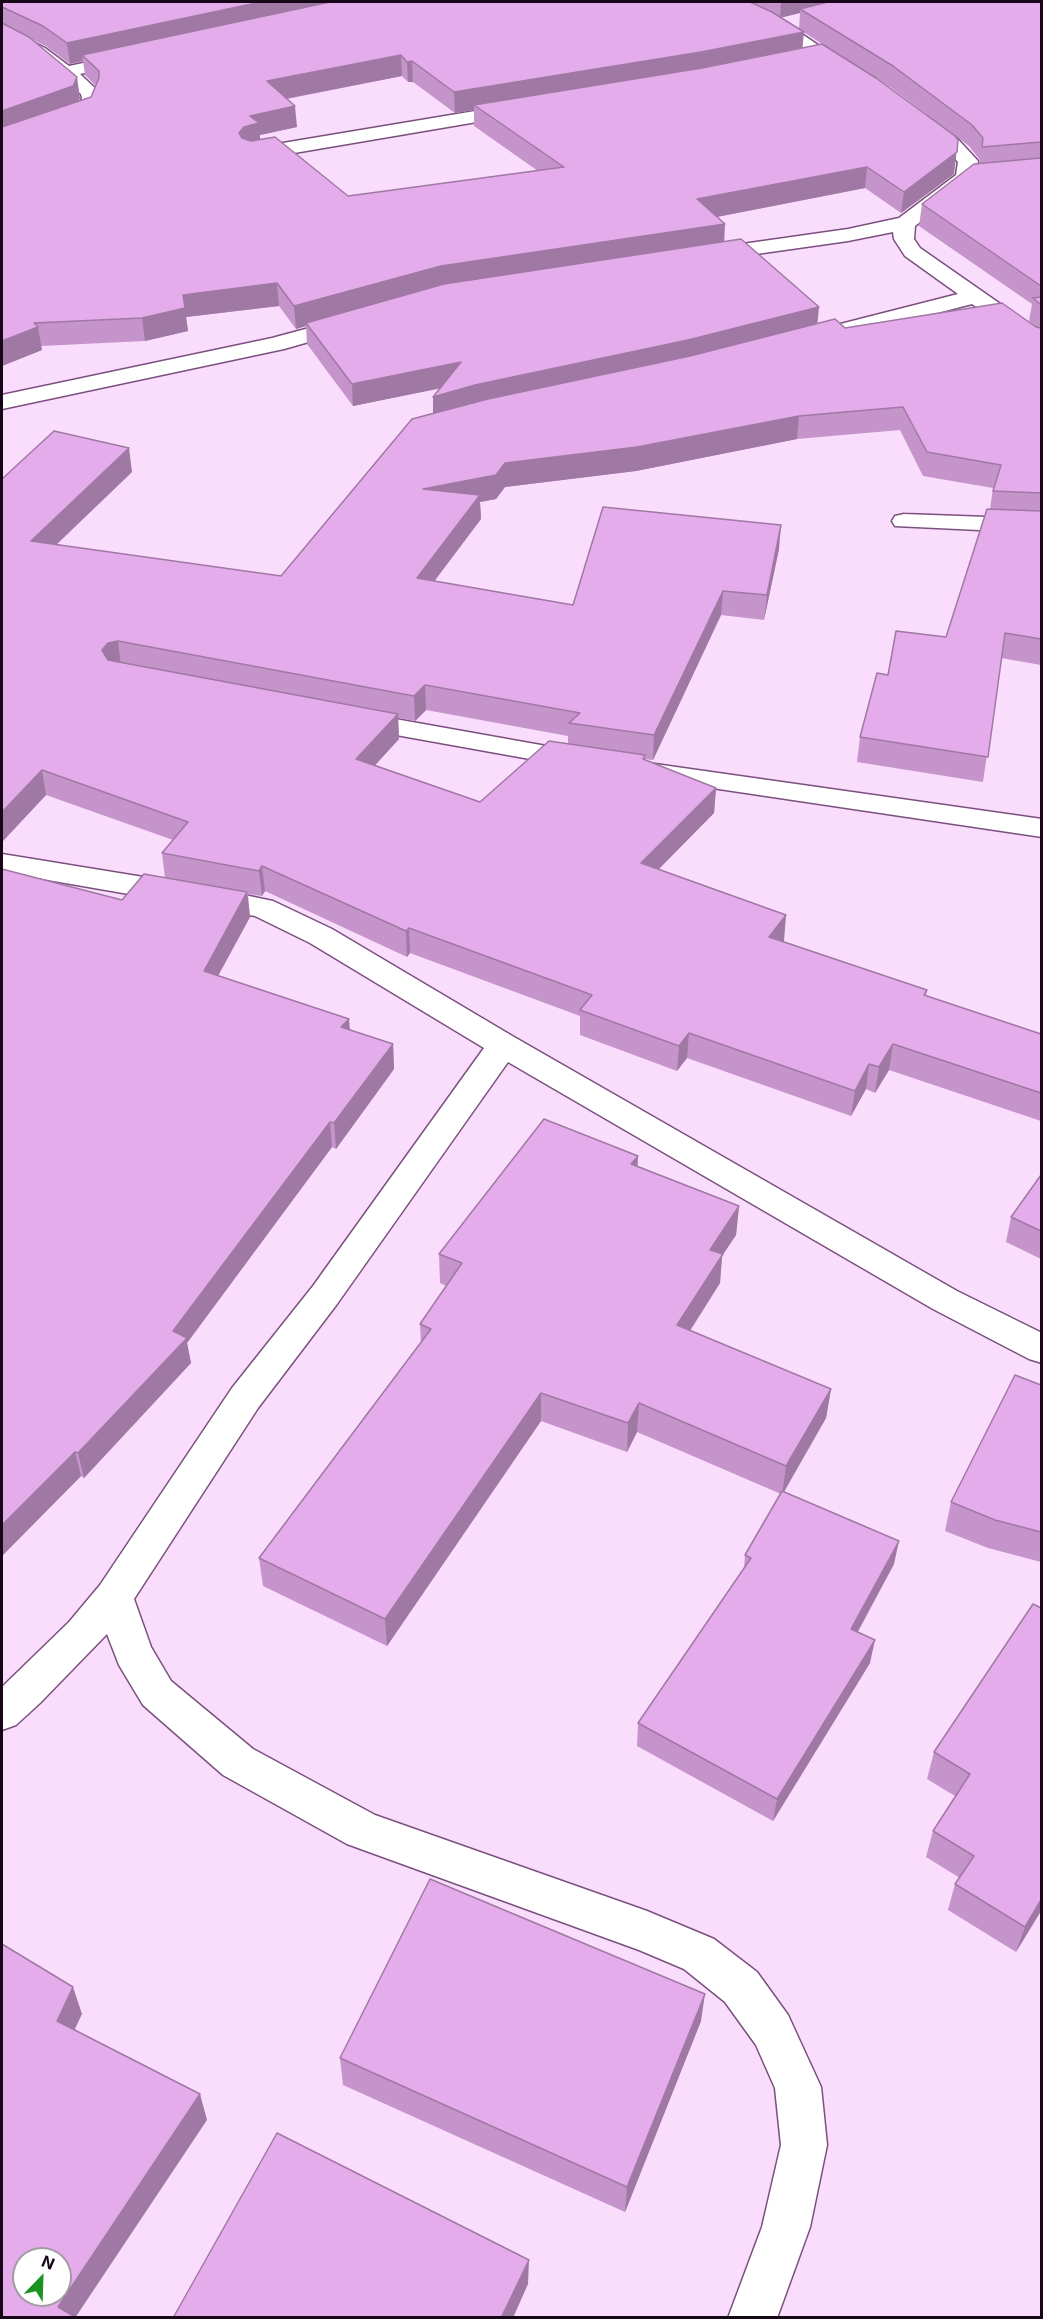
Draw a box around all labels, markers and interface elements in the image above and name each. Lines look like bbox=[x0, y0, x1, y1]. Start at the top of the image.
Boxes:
north arrow bbox=[12, 2247, 72, 2307]
text: N bbox=[39, 2251, 58, 2274]

